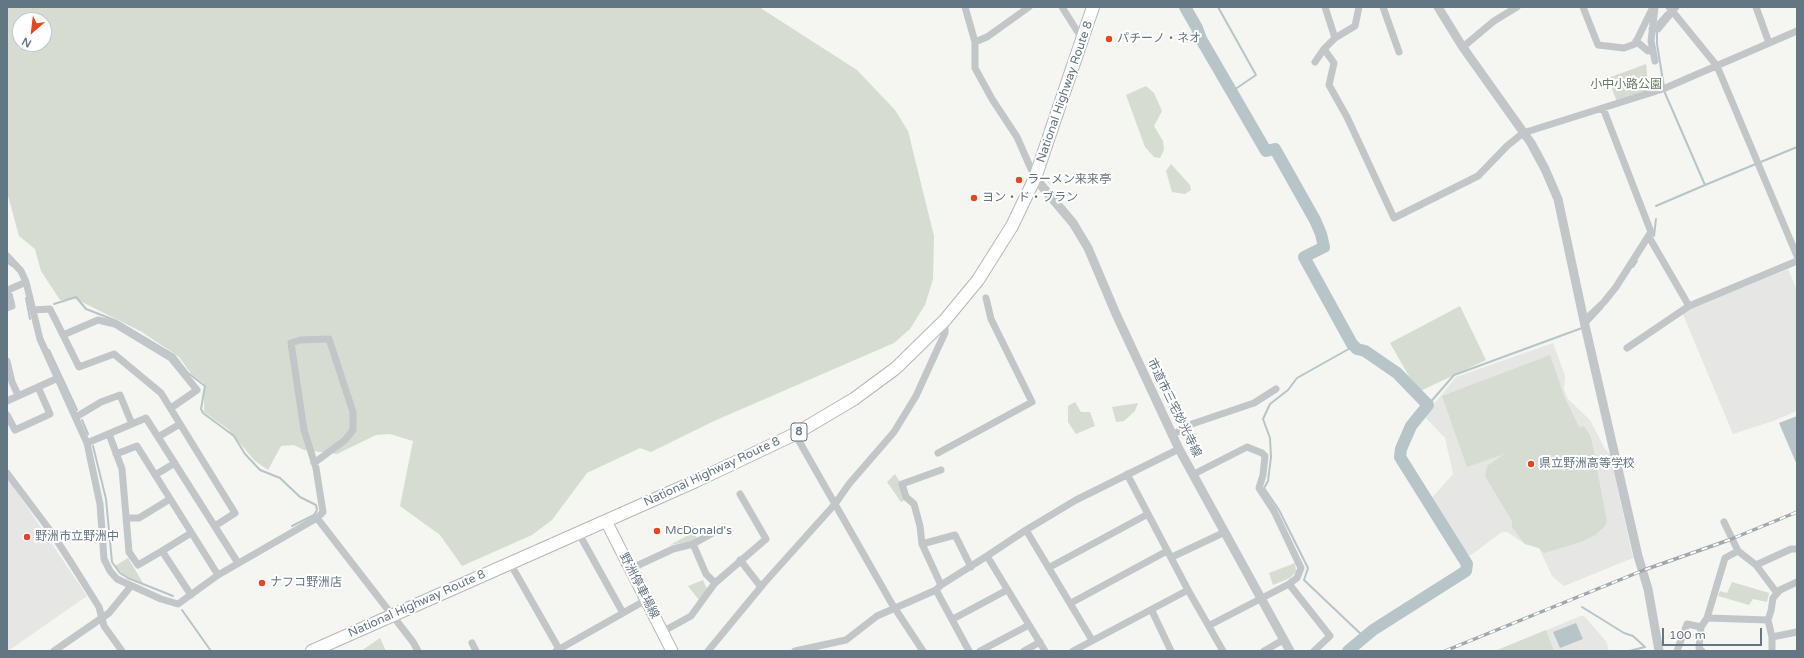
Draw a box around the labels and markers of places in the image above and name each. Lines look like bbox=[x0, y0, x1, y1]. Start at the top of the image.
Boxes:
place label: パチーノ・ネオ bbox=[1117, 32, 1201, 46]
marker: パチーノ・ネオ bbox=[1104, 34, 1114, 44]
place label: ラーメン来来亭 bbox=[1027, 173, 1111, 187]
marker: ラーメン来来亭 bbox=[1014, 175, 1024, 185]
place label: ヨン・ド・ブラン bbox=[982, 191, 1078, 205]
marker: ヨン・ド・ブラン bbox=[969, 193, 979, 203]
place label: 県立野洲高等学校 bbox=[1539, 457, 1635, 471]
marker: 県立野洲高等学校 bbox=[1526, 459, 1536, 469]
place label: McDonald's bbox=[665, 524, 732, 538]
marker: McDonald's bbox=[652, 526, 662, 536]
place label: 野洲市立野洲中 bbox=[35, 530, 119, 544]
marker: 野洲市立野洲中 bbox=[22, 532, 32, 542]
place label: ナフコ野洲店 bbox=[270, 576, 342, 590]
marker: ナフコ野洲店 bbox=[257, 578, 267, 588]

